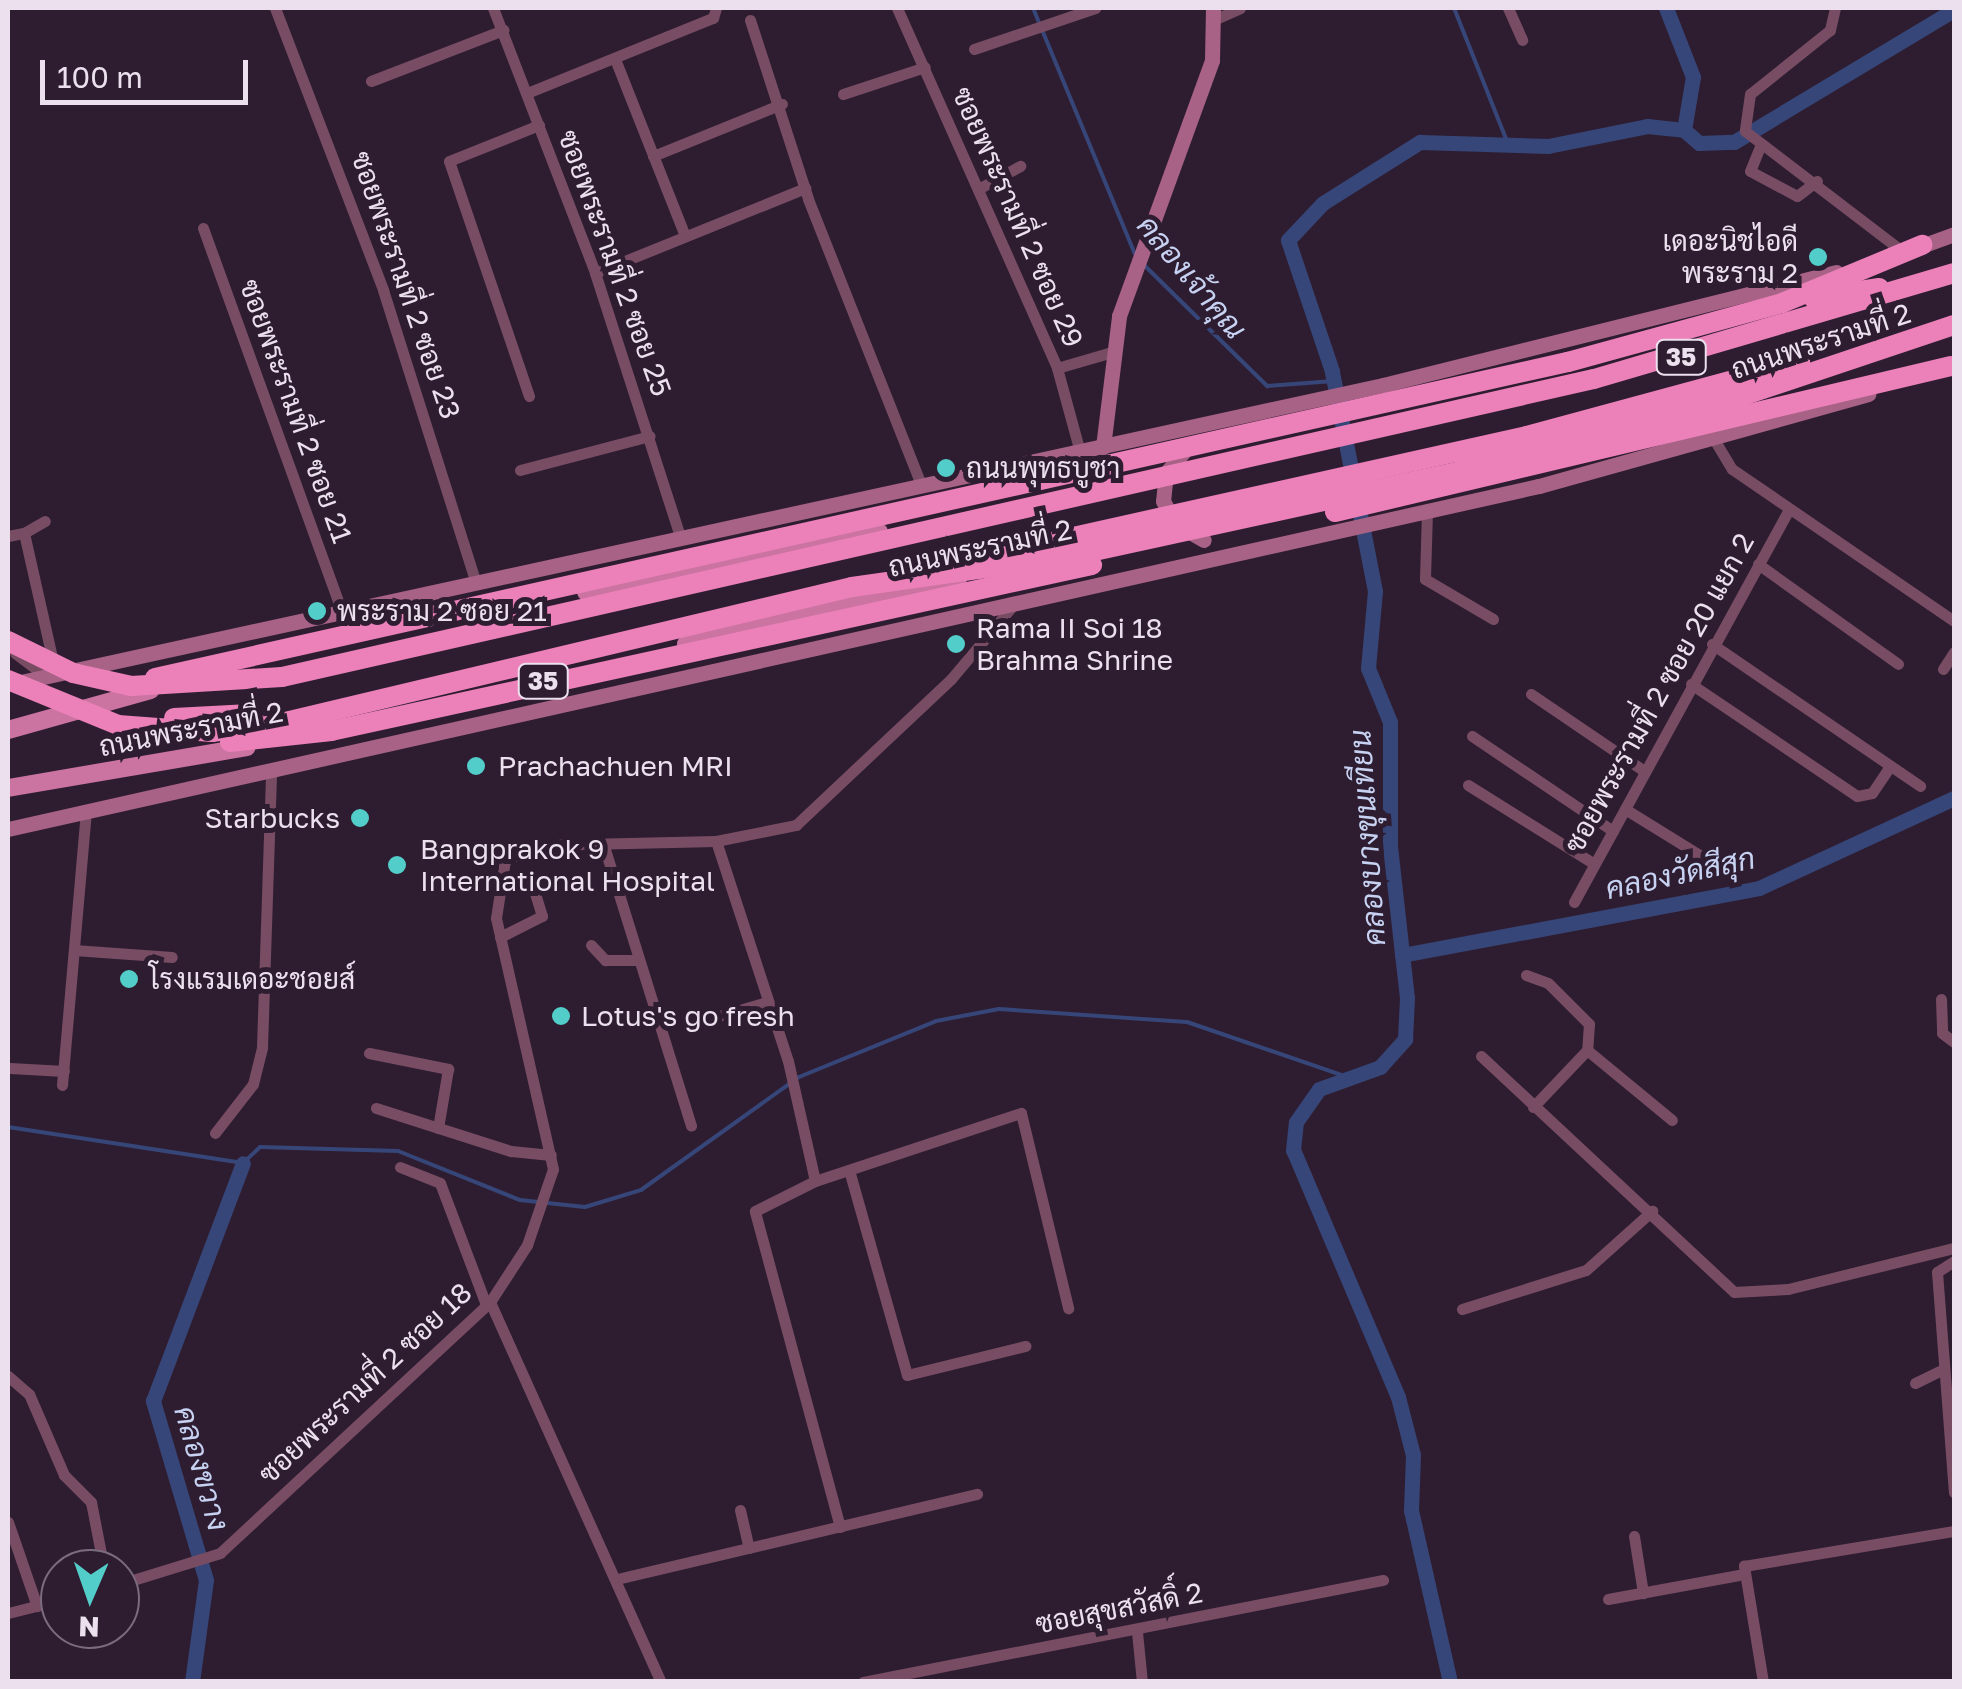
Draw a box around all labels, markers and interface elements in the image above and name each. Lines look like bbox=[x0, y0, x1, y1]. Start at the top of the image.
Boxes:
scale bar bbox=[45, 40, 252, 102]
text: 100 m bbox=[57, 59, 143, 95]
street label: ซอยพระรามที่ 2 ซอย 29 bbox=[945, 82, 1091, 352]
street label: ซอยพระรามที่ 2 ซอย 25 bbox=[551, 125, 679, 401]
street label: ซอยพระรามที่ 2 ซอย 23 bbox=[344, 147, 468, 423]
water label: คลองเจ้าคุณ bbox=[1130, 208, 1254, 346]
place label: เดอะนิชไอดี พระราม 2 bbox=[1663, 224, 1798, 290]
marker: เดอะนิชไอดี พระราม 2 bbox=[1807, 246, 1829, 268]
street label: ซอยพระรามที่ 2 ซอย 21 bbox=[233, 275, 359, 547]
street label: ถนนพระรามที่ 2 bbox=[1727, 296, 1915, 386]
road number: 35 bbox=[1654, 337, 1708, 377]
place label: ถนนพุทธบูชา bbox=[966, 451, 1120, 485]
marker: ถนนพุทธบูชา bbox=[935, 457, 957, 479]
street label: ถนนพระรามที่ 2 bbox=[885, 512, 1075, 584]
street label: ซอยพระรามที่ 2 ซอย 20 แยก 2 bbox=[1557, 527, 1761, 859]
place label: พระราม 2 ซอย 21 bbox=[337, 594, 547, 628]
marker: พระราม 2 ซอย 21 bbox=[306, 600, 328, 622]
place label: Rama II Soi 18 Brahma Shrine bbox=[976, 611, 1173, 677]
marker: Rama II Soi 18 Brahma Shrine bbox=[945, 633, 967, 655]
road number: 35 bbox=[516, 661, 570, 701]
street label: ถนนพระรามที่ 2 bbox=[96, 695, 286, 763]
water label: คลองบางขุนเทียน bbox=[1341, 729, 1393, 947]
place label: Prachachuen MRI bbox=[498, 749, 733, 783]
marker: Prachachuen MRI bbox=[463, 753, 489, 779]
place label: Starbucks bbox=[205, 801, 340, 835]
marker: Starbucks bbox=[349, 807, 371, 829]
place label: Bangprakok 9 International Hospital bbox=[420, 832, 715, 898]
water label: คลองวัดสีสุก bbox=[1602, 840, 1758, 906]
marker: Bangprakok 9 International Hospital bbox=[384, 852, 410, 878]
place label: โรงแรมเดอะชอยส์ bbox=[149, 962, 355, 996]
marker: โรงแรมเดอะชอยส์ bbox=[118, 968, 140, 990]
place label: Lotus's go fresh bbox=[581, 999, 795, 1033]
marker: Lotus's go fresh bbox=[550, 1005, 572, 1027]
street label: ซอยพระรามที่ 2 ซอย 18 bbox=[252, 1276, 478, 1490]
water label: คลองขวาง bbox=[167, 1401, 237, 1535]
north arrow bbox=[40, 1549, 140, 1649]
street label: ซอยสุขสวัสดิ์ 2 bbox=[1033, 1575, 1205, 1641]
text: N bbox=[78, 1611, 100, 1644]

